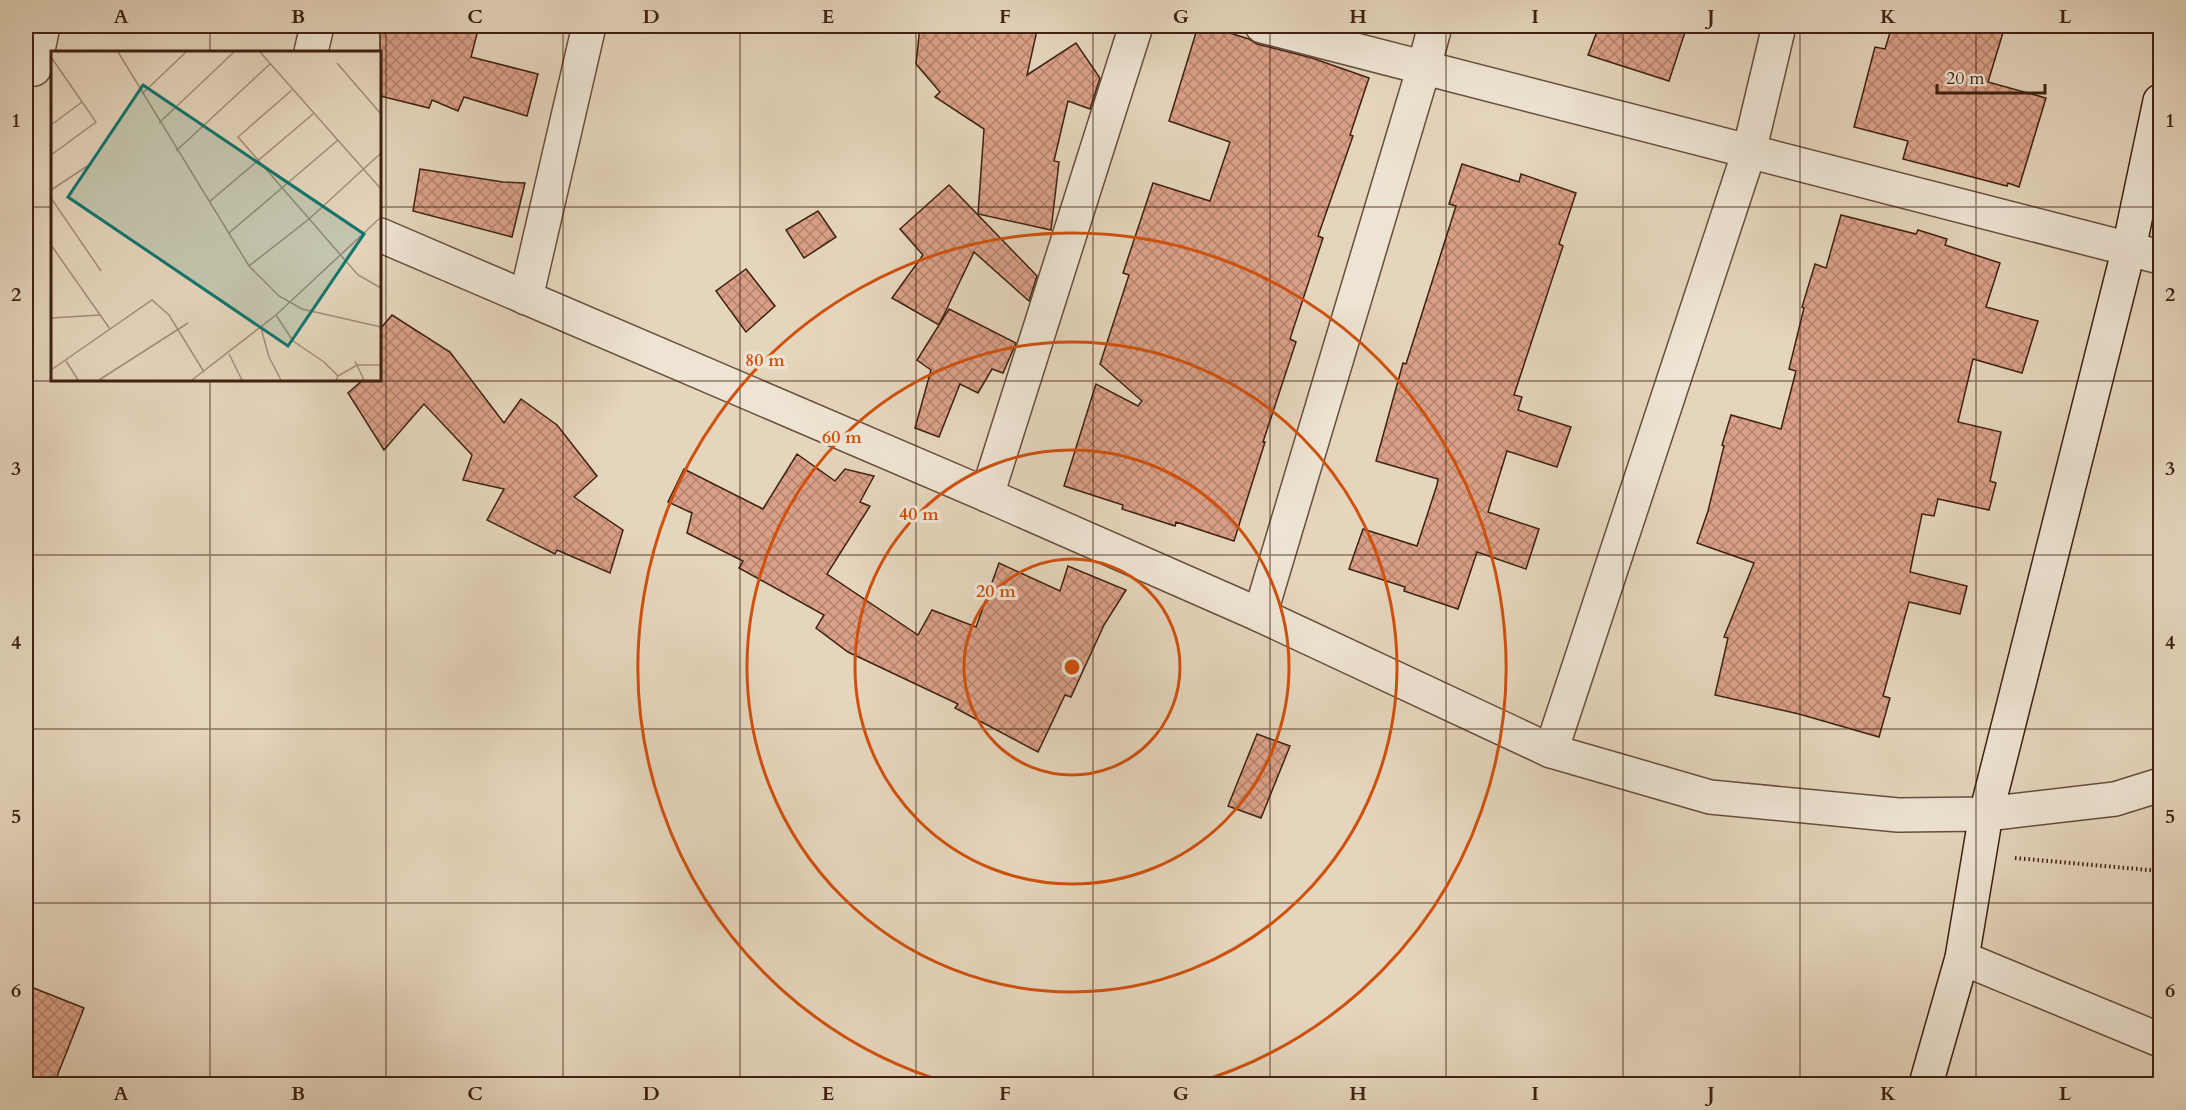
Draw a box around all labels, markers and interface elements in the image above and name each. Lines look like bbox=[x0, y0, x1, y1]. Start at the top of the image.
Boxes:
text: A bbox=[113, 3, 129, 30]
text: B bbox=[291, 3, 305, 30]
text: C bbox=[467, 3, 483, 30]
text: D bbox=[642, 3, 660, 30]
text: E bbox=[822, 3, 834, 30]
text: F bbox=[999, 3, 1011, 30]
text: G bbox=[1173, 3, 1189, 30]
text: H bbox=[1349, 3, 1367, 30]
text: I bbox=[1531, 3, 1539, 30]
text: J bbox=[1704, 3, 1715, 30]
text: K bbox=[1880, 3, 1897, 30]
text: L bbox=[2059, 3, 2072, 30]
inset map bbox=[51, 51, 381, 381]
scale bar bbox=[1937, 57, 2045, 95]
text: 20 m bbox=[1946, 66, 1985, 91]
text: 1 bbox=[11, 107, 21, 134]
text: 1 bbox=[2165, 107, 2175, 134]
text: 2 bbox=[11, 281, 21, 308]
text: 2 bbox=[2165, 281, 2175, 308]
text: 80 m bbox=[745, 348, 785, 373]
text: 60 m bbox=[822, 425, 862, 450]
text: 3 bbox=[11, 455, 21, 482]
text: 3 bbox=[2165, 455, 2175, 482]
text: 40 m bbox=[899, 502, 939, 527]
text: 20 m bbox=[976, 579, 1016, 604]
text: 4 bbox=[11, 629, 21, 656]
text: 4 bbox=[2165, 629, 2175, 656]
centre of rings bbox=[1062, 657, 1082, 677]
text: 5 bbox=[11, 803, 21, 830]
text: 5 bbox=[2165, 803, 2175, 830]
text: 6 bbox=[11, 977, 21, 1004]
text: 6 bbox=[2165, 977, 2175, 1004]
text: A bbox=[113, 1080, 129, 1107]
text: B bbox=[291, 1080, 305, 1107]
text: C bbox=[467, 1080, 483, 1107]
text: D bbox=[642, 1080, 660, 1107]
text: E bbox=[822, 1080, 834, 1107]
text: F bbox=[999, 1080, 1011, 1107]
text: G bbox=[1173, 1080, 1189, 1107]
text: H bbox=[1349, 1080, 1367, 1107]
text: I bbox=[1531, 1080, 1539, 1107]
text: J bbox=[1704, 1080, 1715, 1107]
text: K bbox=[1880, 1080, 1897, 1107]
text: L bbox=[2059, 1080, 2072, 1107]

